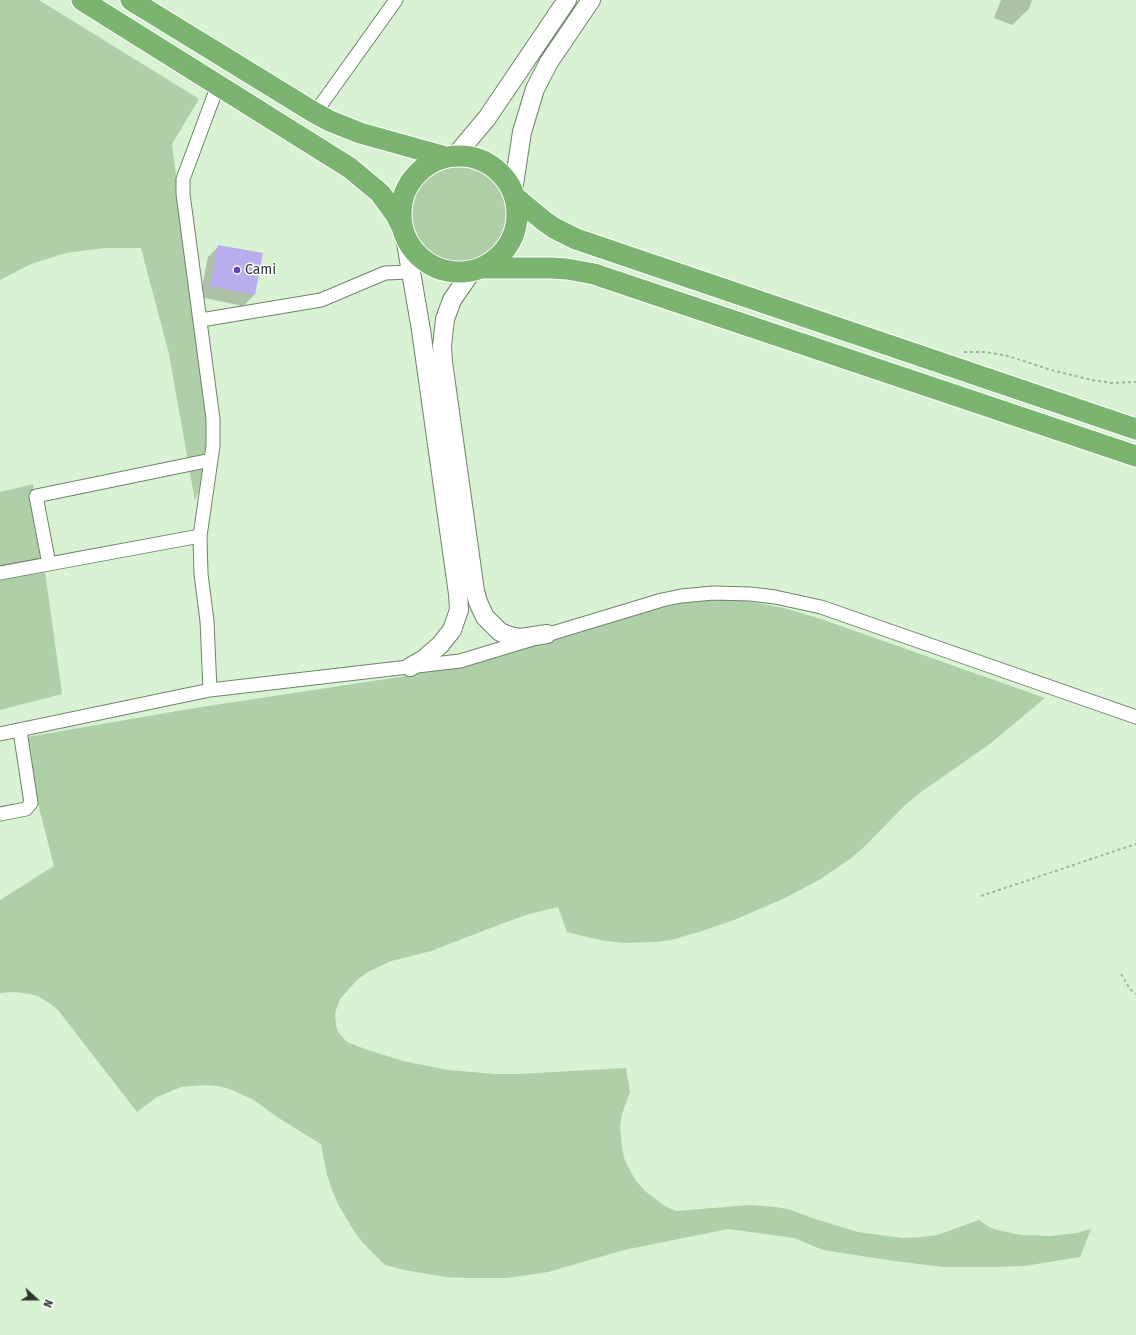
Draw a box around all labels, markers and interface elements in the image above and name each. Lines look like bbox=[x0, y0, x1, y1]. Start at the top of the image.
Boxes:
place label: Cami bbox=[245, 262, 276, 278]
marker: Cami bbox=[232, 265, 242, 275]
north arrow bbox=[16, 1279, 56, 1319]
text: N bbox=[40, 1298, 55, 1309]

